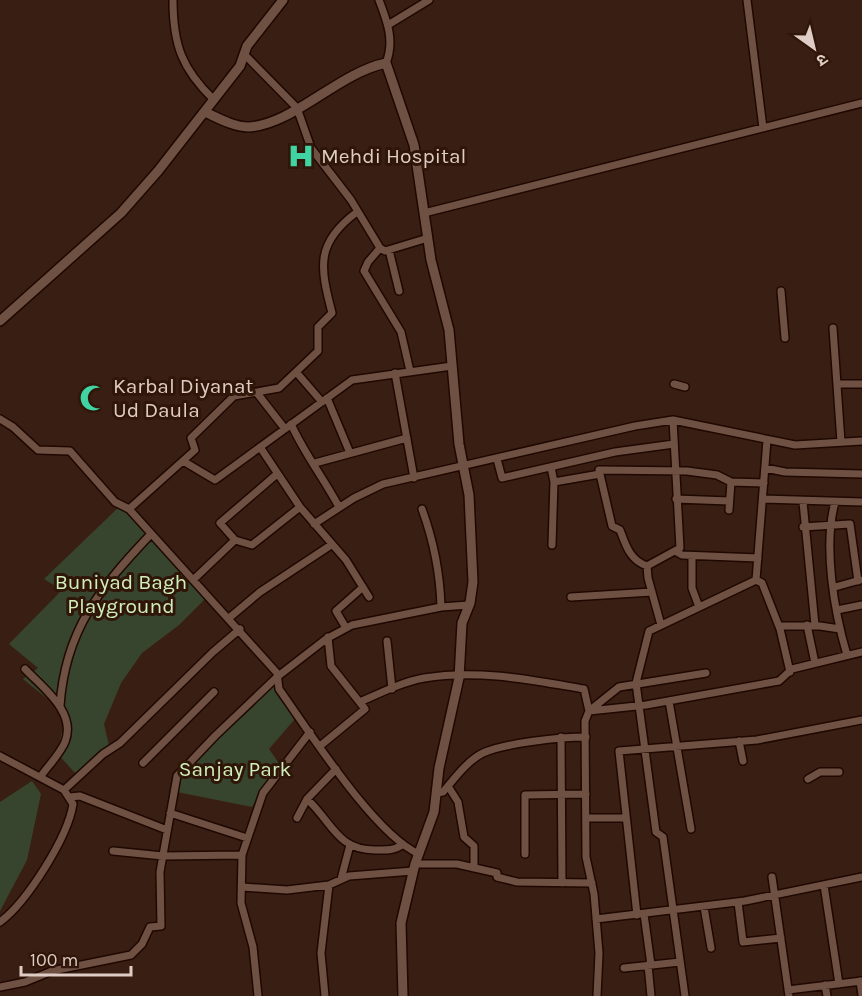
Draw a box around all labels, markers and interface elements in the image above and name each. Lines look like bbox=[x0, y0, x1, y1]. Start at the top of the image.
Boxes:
north arrow bbox=[784, 18, 844, 78]
text: उ bbox=[812, 50, 831, 71]
hospital icon: Mehdi Hospital bbox=[286, 141, 316, 171]
place label: Mehdi Hospital bbox=[321, 144, 466, 168]
place label: Karbal Diyanat Ud Daula bbox=[113, 374, 253, 422]
mosque icon: Karbal Diyanat Ud Daula bbox=[78, 383, 108, 413]
park label: Buniyad Bagh Playground bbox=[55, 570, 187, 618]
park label: Sanjay Park bbox=[179, 757, 291, 781]
scale bar bbox=[21, 939, 130, 977]
text: 100 m bbox=[30, 949, 78, 971]

